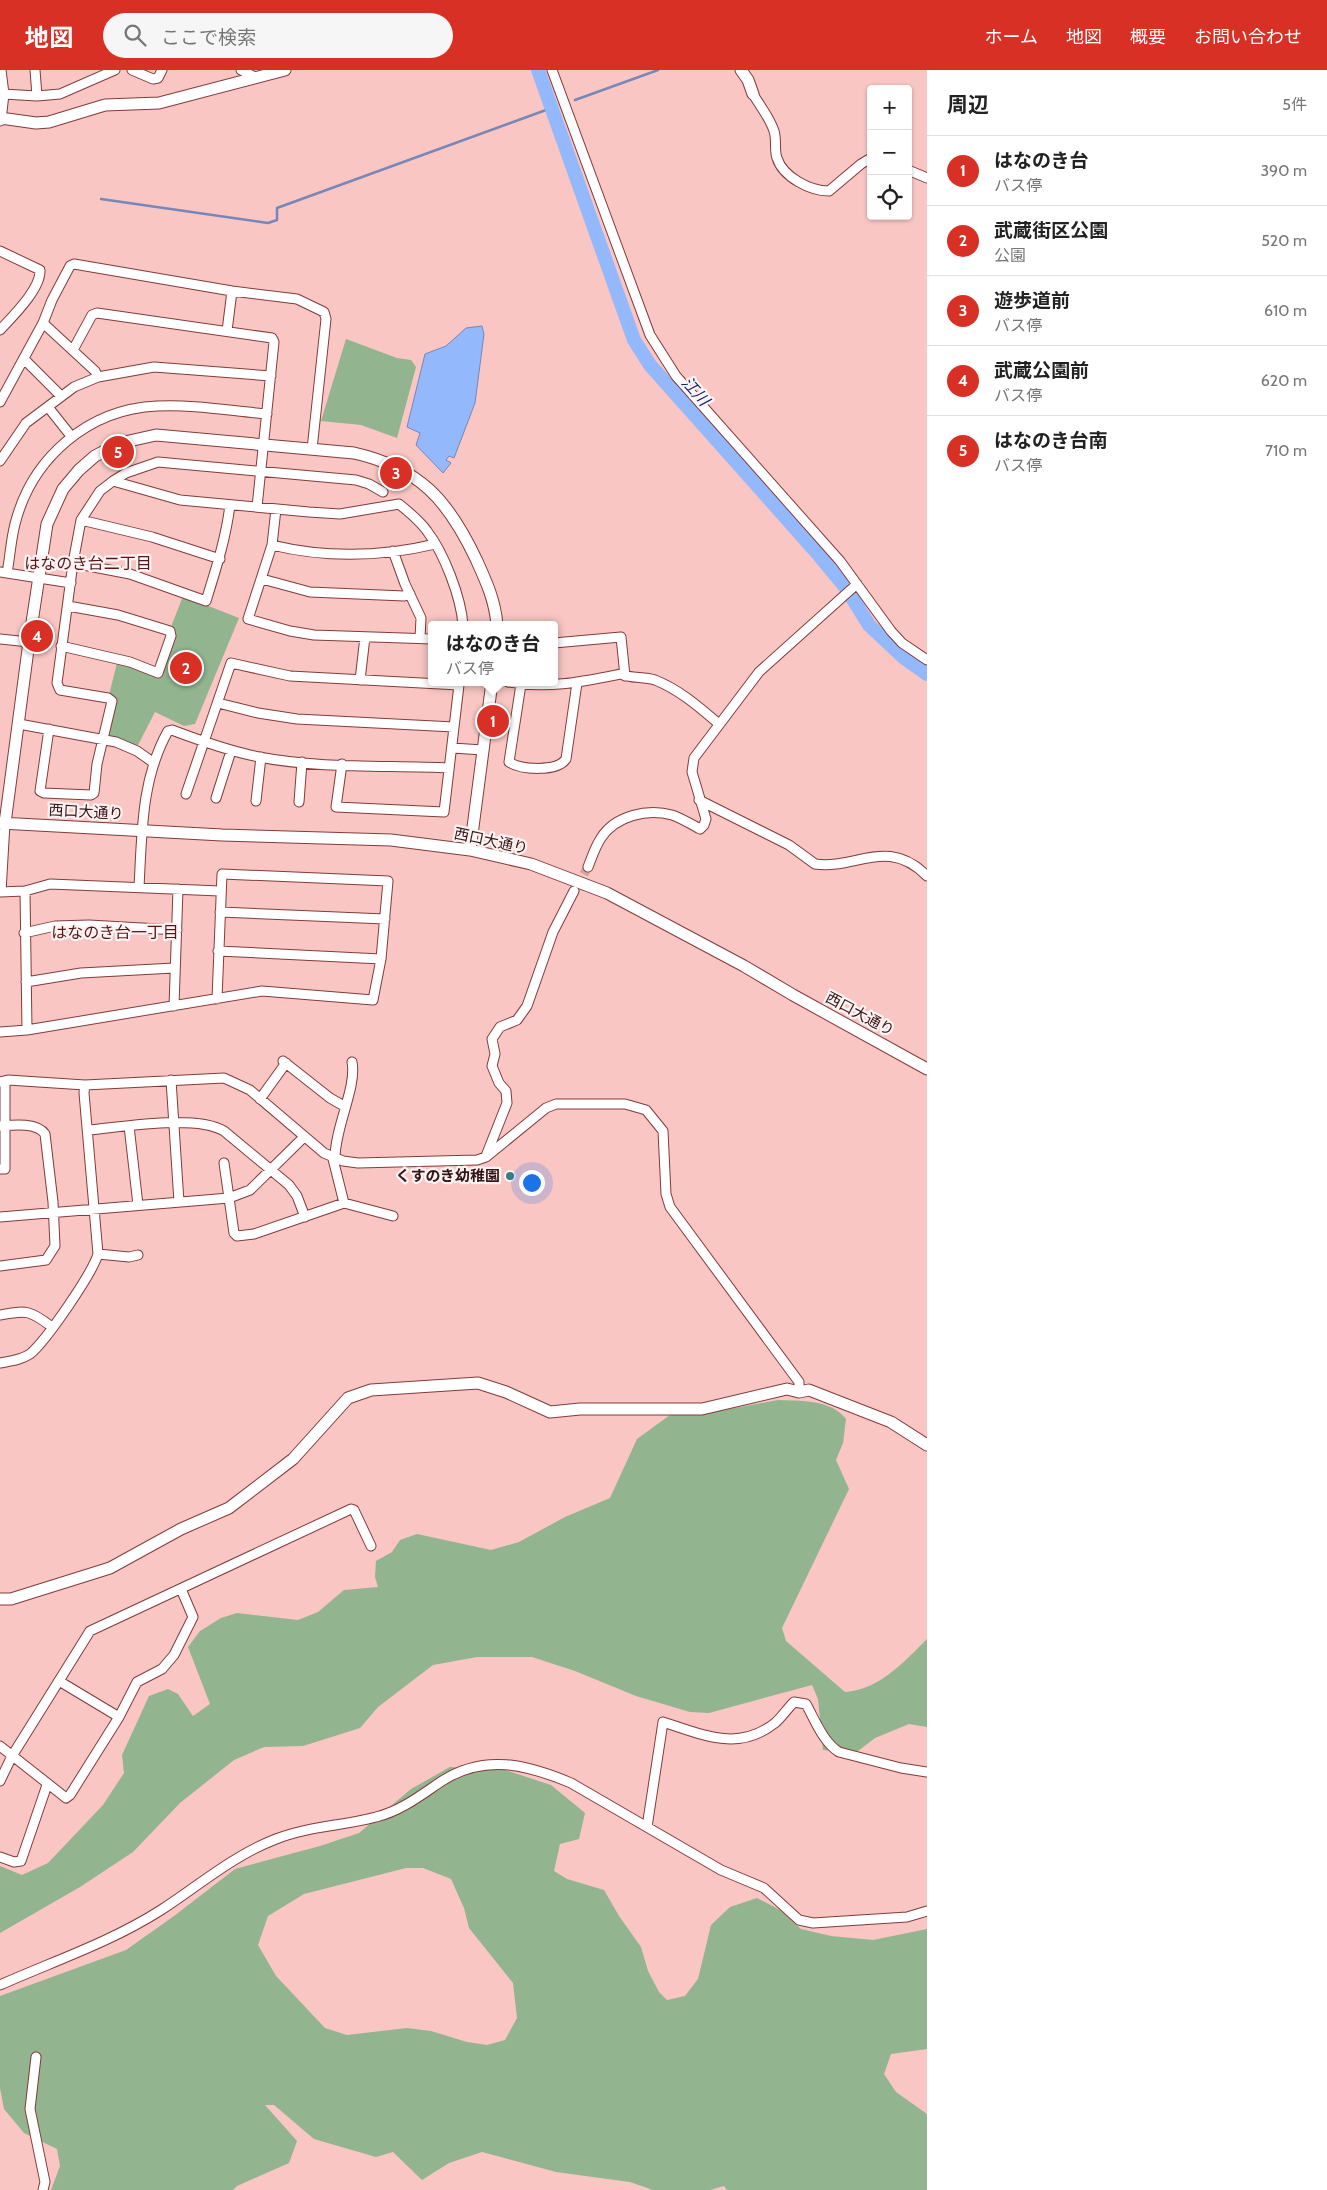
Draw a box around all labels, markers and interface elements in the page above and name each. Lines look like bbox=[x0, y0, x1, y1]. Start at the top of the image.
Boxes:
search box bbox=[103, 13, 453, 58]
icon: search bbox=[121, 21, 149, 49]
text: 地図 bbox=[25, 23, 73, 52]
text: ここで検索 bbox=[161, 26, 256, 49]
text: ホーム bbox=[985, 26, 1038, 48]
text: 地図 bbox=[1066, 26, 1102, 48]
text: 概要 bbox=[1130, 26, 1166, 48]
text: お問い合わせ bbox=[1194, 26, 1302, 48]
map controls bbox=[867, 85, 912, 220]
button: + bbox=[867, 85, 912, 130]
text: 周辺 bbox=[947, 92, 989, 117]
text: 5件 bbox=[1282, 95, 1307, 114]
button: − bbox=[867, 130, 912, 175]
text: はなのき台 bbox=[994, 149, 1088, 172]
text: 1 bbox=[960, 161, 966, 180]
text: 390 m bbox=[1260, 161, 1307, 180]
button: locate bbox=[867, 175, 912, 220]
text: バス停 bbox=[994, 176, 1042, 195]
text: 武蔵街区公園 bbox=[994, 219, 1108, 242]
text: 2 bbox=[959, 231, 967, 250]
text: 520 m bbox=[1261, 231, 1307, 250]
text: 公園 bbox=[994, 246, 1026, 265]
text: 遊歩道前 bbox=[994, 289, 1070, 312]
text: 3 bbox=[959, 301, 967, 320]
text: 610 m bbox=[1264, 301, 1307, 320]
text: バス停 bbox=[994, 316, 1042, 335]
text: 武蔵公園前 bbox=[994, 359, 1089, 382]
text: 4 bbox=[958, 371, 968, 390]
text: 620 m bbox=[1261, 371, 1307, 390]
water label: 江川 bbox=[678, 373, 715, 411]
text: バス停 bbox=[994, 386, 1042, 405]
text: はなのき台南 bbox=[994, 429, 1107, 452]
pin: 5 bbox=[102, 433, 134, 471]
text: 5 bbox=[959, 441, 967, 460]
text: 710 m bbox=[1265, 441, 1307, 460]
pin: 3 bbox=[380, 454, 412, 492]
text: バス停 bbox=[994, 456, 1042, 475]
district label: はなのき台二丁目 bbox=[24, 554, 152, 573]
pin: 4 bbox=[21, 617, 53, 655]
popup bbox=[428, 621, 558, 686]
text: はなのき台 bbox=[446, 632, 540, 655]
pin: 2 bbox=[170, 649, 202, 687]
text: バス停 bbox=[446, 659, 494, 678]
pin: 1 bbox=[477, 702, 509, 740]
street label: 西口大通り bbox=[48, 801, 124, 823]
street label: 西口大通り bbox=[452, 824, 530, 858]
district label: はなのき台一丁目 bbox=[51, 923, 179, 942]
street label: 西口大通り bbox=[823, 988, 897, 1040]
place label: くすのき幼稚園 bbox=[395, 1167, 500, 1185]
marker: くすのき幼稚園 bbox=[504, 1170, 516, 1182]
your location bbox=[519, 1170, 545, 1196]

